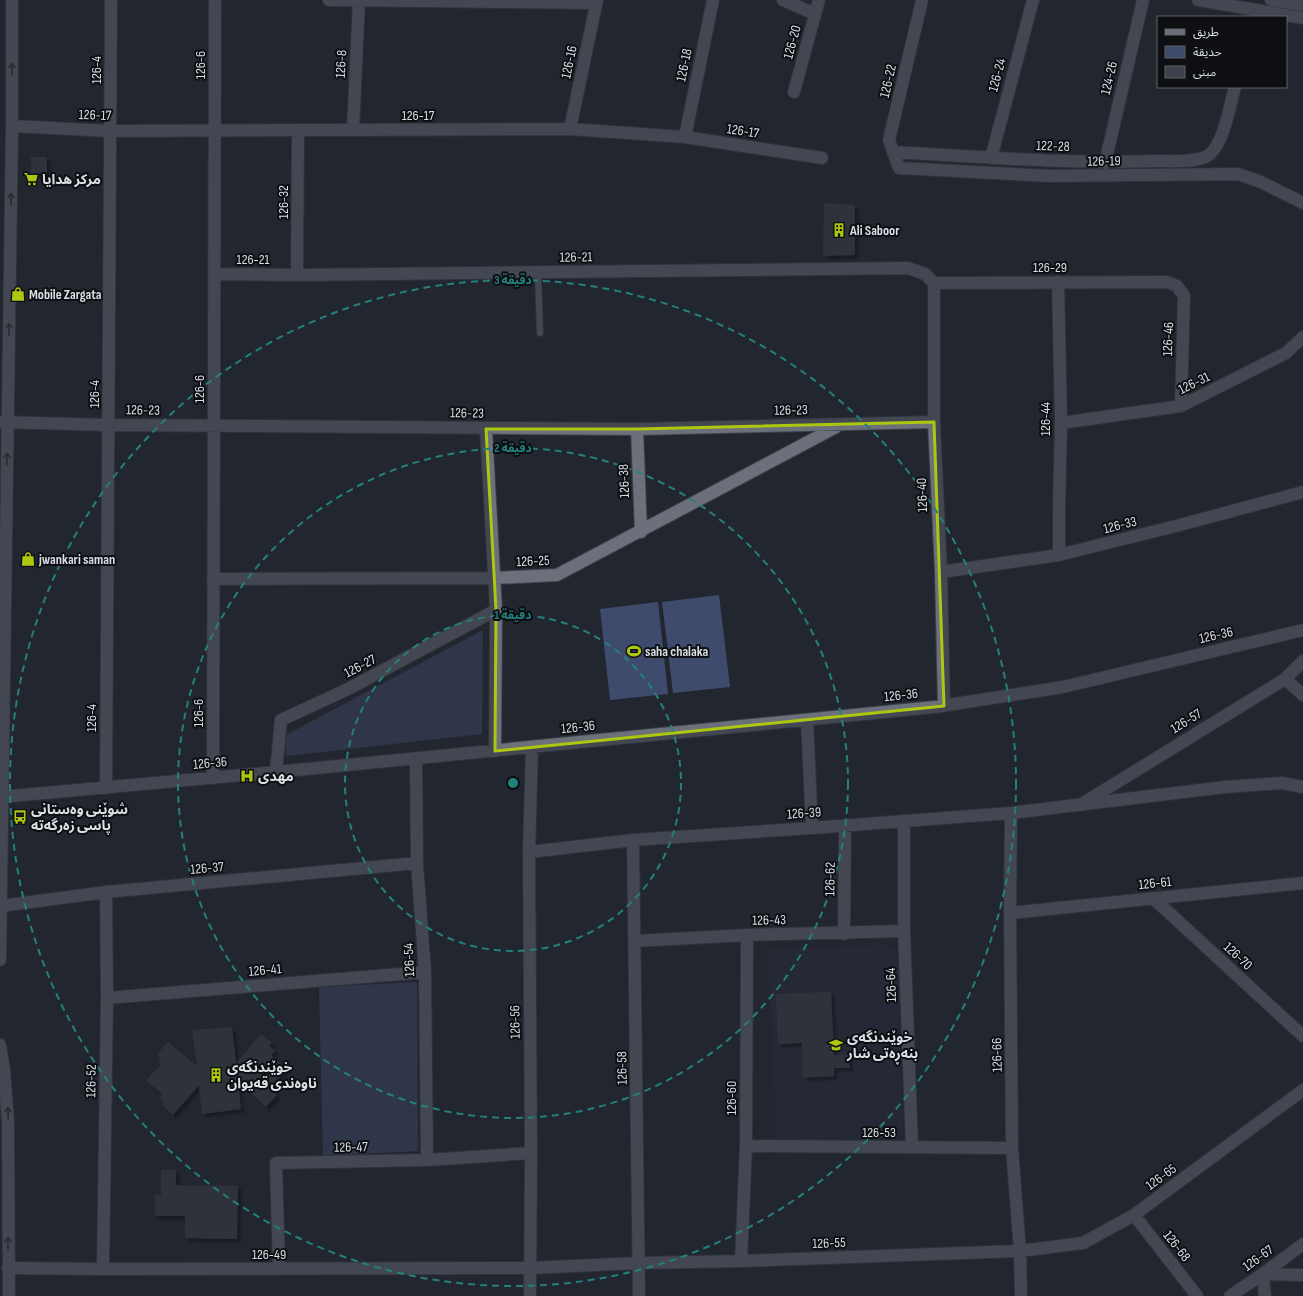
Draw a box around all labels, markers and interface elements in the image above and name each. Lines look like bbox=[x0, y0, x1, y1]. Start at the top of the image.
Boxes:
legend bbox=[1157, 16, 1287, 88]
street label: 126-20 bbox=[779, 23, 805, 61]
text: طريق bbox=[1193, 25, 1219, 40]
street label: 126-16 bbox=[557, 44, 581, 80]
text: حديقة bbox=[1193, 45, 1222, 60]
street label: 126-18 bbox=[672, 47, 696, 83]
street label: 126-8 bbox=[332, 49, 350, 79]
street label: 126-6 bbox=[192, 51, 209, 79]
street label: 126-4 bbox=[88, 56, 105, 84]
street label: 126-24 bbox=[984, 56, 1010, 93]
street label: 124-26 bbox=[1097, 60, 1121, 96]
street label: 126-22 bbox=[876, 62, 900, 99]
one-way arrow bbox=[8, 63, 16, 76]
text: مبنى bbox=[1193, 65, 1216, 80]
street label: 126-17 bbox=[78, 106, 112, 124]
street label: 126-17 bbox=[402, 107, 435, 124]
street label: 126-17 bbox=[726, 120, 761, 142]
street label: 122-28 bbox=[1036, 137, 1070, 155]
street label: 126-19 bbox=[1087, 152, 1121, 170]
supermarket icon: مركز هدايا bbox=[23, 171, 39, 187]
place label: مركز هدايا bbox=[42, 171, 101, 188]
street label: 126-32 bbox=[275, 185, 292, 219]
one-way arrow bbox=[7, 193, 15, 206]
building icon: Ali Saboor bbox=[831, 222, 847, 238]
place label: Ali Saboor bbox=[849, 222, 900, 239]
street label: 126-21 bbox=[559, 248, 593, 266]
street label: 126-21 bbox=[237, 251, 270, 268]
street label: 126-29 bbox=[1033, 259, 1067, 276]
text: 3 دقيقة bbox=[494, 273, 532, 288]
shop icon: Mobile Zargata bbox=[10, 286, 26, 302]
place label: Mobile Zargata bbox=[29, 286, 102, 303]
street label: 126-46 bbox=[1159, 322, 1177, 356]
one-way arrow bbox=[5, 323, 13, 336]
street label: 126-31 bbox=[1175, 368, 1213, 398]
street label: 126-6 bbox=[191, 375, 208, 403]
street label: 126-4 bbox=[86, 380, 103, 408]
street label: 126-23 bbox=[126, 401, 160, 419]
street label: 126-23 bbox=[774, 401, 808, 419]
street label: 126-44 bbox=[1037, 402, 1054, 436]
street label: 126-23 bbox=[450, 404, 484, 422]
text: 2 دقيقة bbox=[494, 441, 532, 456]
one-way arrow bbox=[3, 453, 11, 466]
street label: 126-38 bbox=[615, 464, 633, 498]
street label: 126-40 bbox=[913, 478, 931, 512]
street label: 126-33 bbox=[1102, 513, 1139, 537]
shop icon: jwankari saman bbox=[20, 551, 36, 567]
place label: jwankari saman bbox=[38, 551, 115, 568]
street label: 126-25 bbox=[516, 552, 551, 570]
text: 1 دقيقة bbox=[495, 608, 531, 623]
street label: 126-36 bbox=[1197, 623, 1235, 647]
sports icon: saha chalaka bbox=[626, 643, 642, 659]
place label: saha chalaka bbox=[645, 643, 709, 660]
street label: 126-27 bbox=[341, 650, 379, 681]
street label: 126-36 bbox=[883, 685, 919, 705]
street label: 126-6 bbox=[190, 699, 207, 727]
street label: 126-4 bbox=[83, 704, 100, 732]
street label: 126-57 bbox=[1167, 705, 1205, 737]
street label: 126-36 bbox=[560, 717, 596, 737]
street label: 126-36 bbox=[192, 753, 228, 773]
hospital icon: مهدی bbox=[239, 768, 255, 784]
place label: مهدی bbox=[258, 768, 294, 785]
centre of rings bbox=[506, 776, 520, 790]
place label: شوێنی وەستانی پاسی زەرگەتە bbox=[31, 801, 128, 834]
street label: 126-39 bbox=[786, 803, 822, 823]
bus stop icon: شوێنی وەستانی پاسی زەرگەتە bbox=[12, 809, 28, 825]
street label: 126-37 bbox=[190, 858, 225, 878]
street label: 126-62 bbox=[821, 862, 839, 896]
street label: 126-61 bbox=[1138, 873, 1172, 893]
street label: 126-43 bbox=[752, 911, 786, 929]
street label: 126-70 bbox=[1220, 938, 1256, 974]
street label: 126-54 bbox=[400, 943, 418, 977]
street label: 126-41 bbox=[248, 960, 282, 980]
street label: 126-64 bbox=[882, 967, 900, 1002]
street label: 126-56 bbox=[506, 1005, 524, 1039]
place label: خوێندنگەی بنەڕەتی شار bbox=[846, 1029, 918, 1064]
school or university icon: خوێندنگەی بنەڕەتی شار bbox=[828, 1037, 844, 1053]
street label: 126-66 bbox=[988, 1038, 1006, 1072]
street label: 126-58 bbox=[613, 1051, 631, 1085]
place label: خوێندنگەی ناوەندی قەیوان bbox=[227, 1059, 317, 1092]
street label: 126-52 bbox=[82, 1064, 100, 1098]
building icon: خوێندنگەی ناوەندی قەیوان bbox=[208, 1067, 224, 1083]
street label: 126-60 bbox=[723, 1081, 740, 1115]
one-way arrow bbox=[4, 1107, 11, 1120]
street label: 126-53 bbox=[862, 1124, 896, 1141]
street label: 126-47 bbox=[334, 1138, 368, 1156]
street label: 126-65 bbox=[1142, 1160, 1180, 1194]
street label: 126-68 bbox=[1160, 1227, 1194, 1265]
street label: 126-55 bbox=[812, 1234, 846, 1252]
one-way arrow bbox=[4, 1237, 12, 1250]
street label: 126-67 bbox=[1239, 1241, 1277, 1275]
street label: 126-49 bbox=[252, 1246, 286, 1263]

